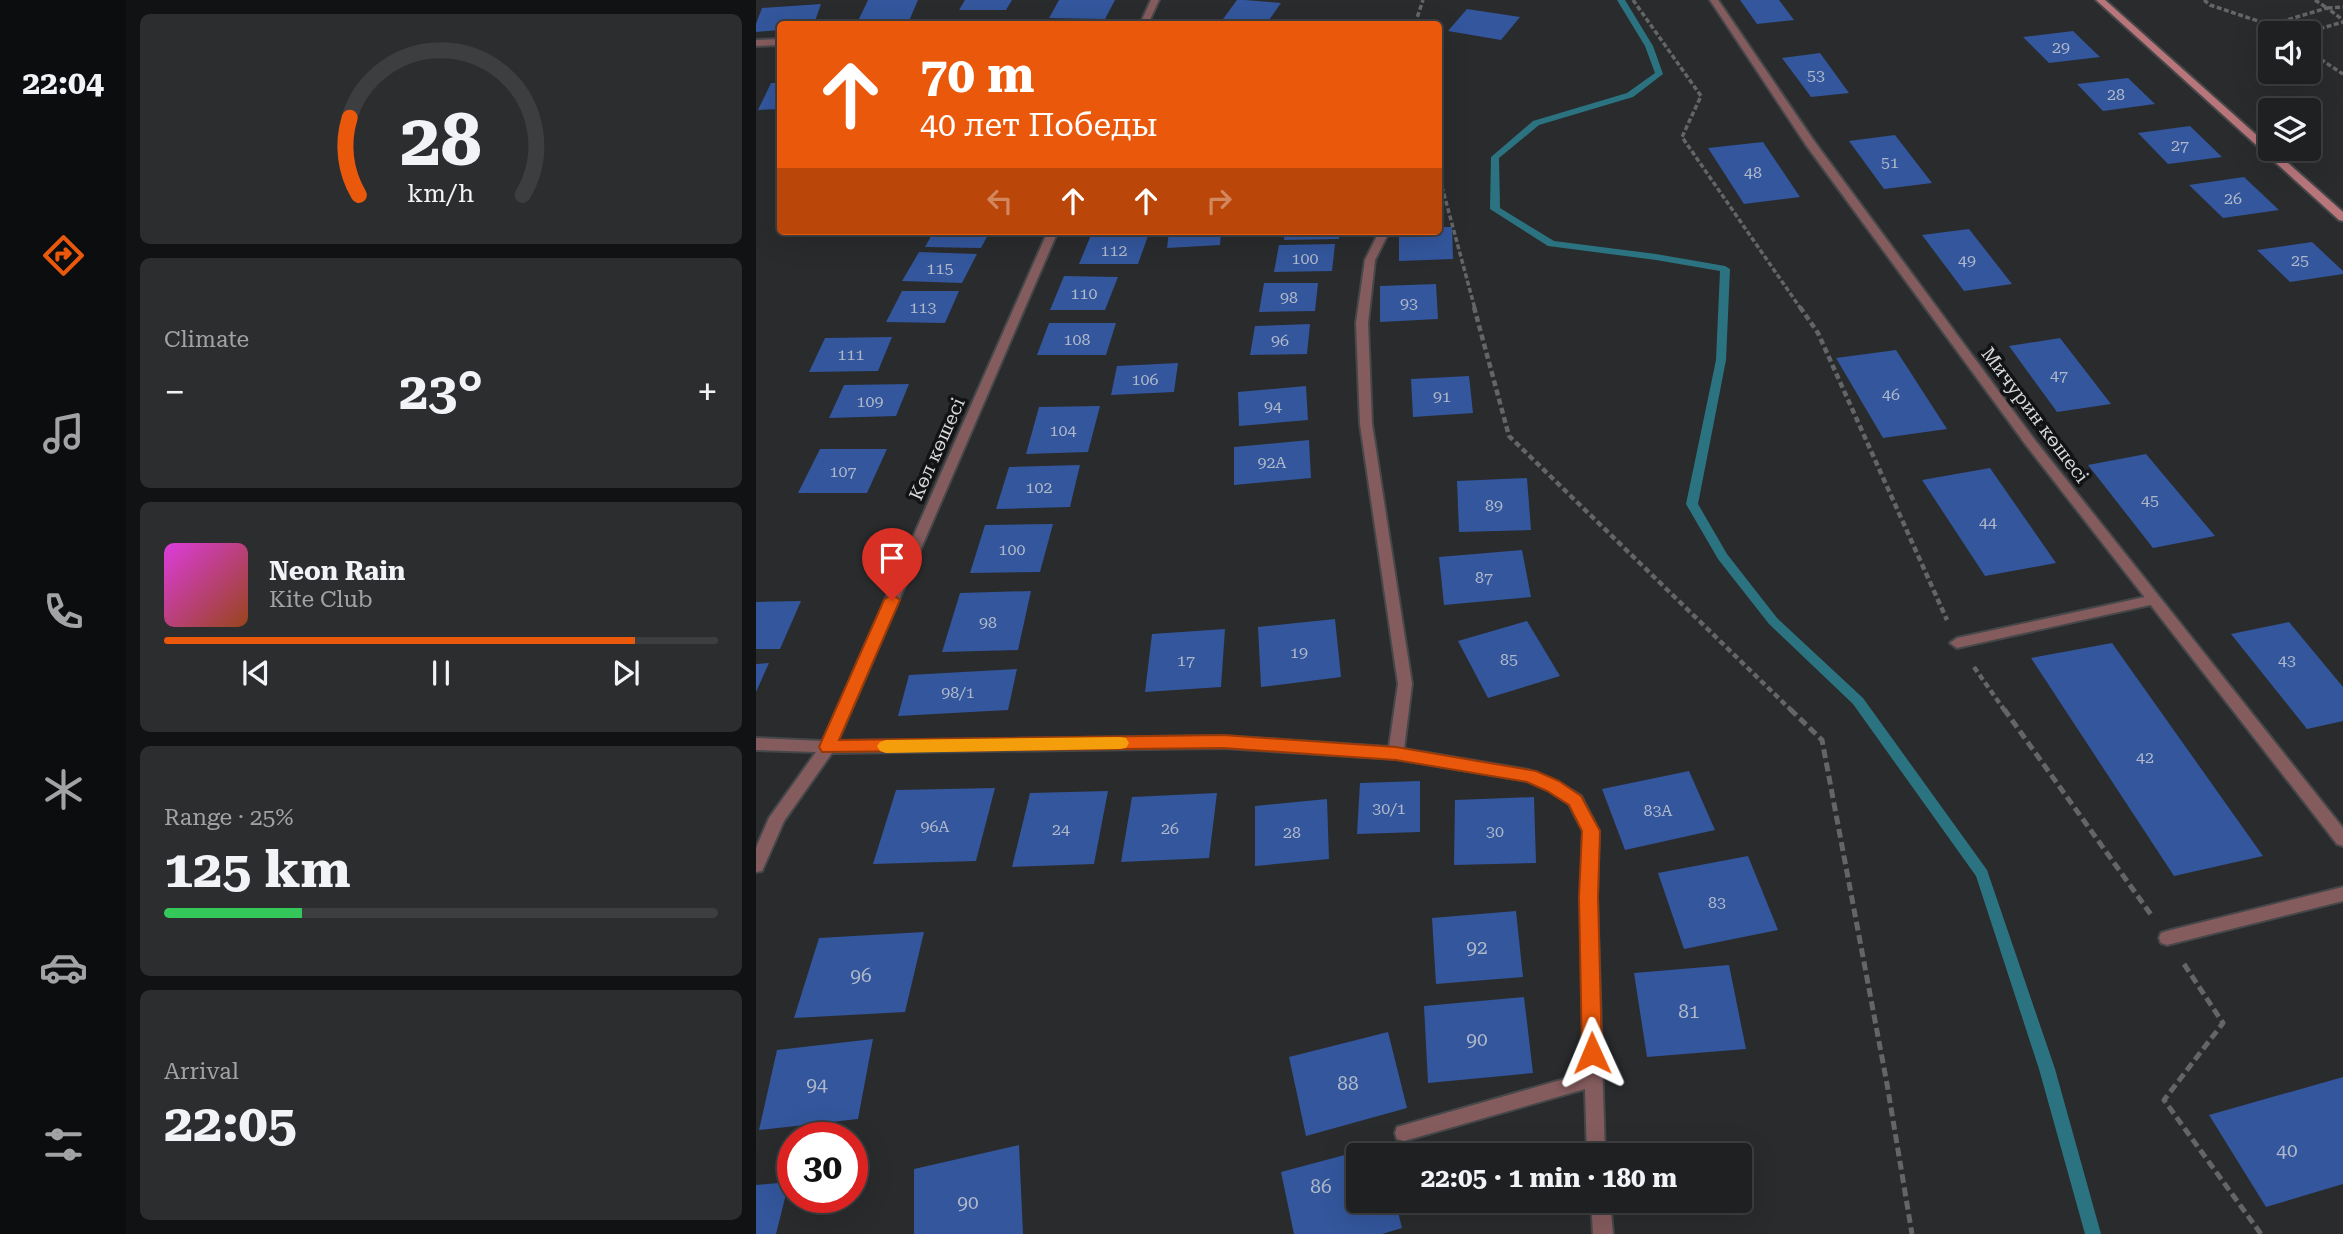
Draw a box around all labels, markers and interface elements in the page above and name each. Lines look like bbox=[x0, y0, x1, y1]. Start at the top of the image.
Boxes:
map controls bbox=[2258, 21, 2321, 161]
button: sound bbox=[2258, 21, 2321, 84]
house number: 29 bbox=[2052, 38, 2070, 57]
text: 70 m bbox=[920, 47, 1035, 104]
icon: ahead bbox=[805, 49, 896, 140]
text: 22:04 bbox=[22, 64, 104, 102]
house number: 53 bbox=[1807, 66, 1825, 85]
house number: 28 bbox=[2107, 85, 2125, 104]
text: 28 bbox=[400, 98, 482, 183]
button: layers bbox=[2258, 98, 2321, 161]
text: 40 лет Победы bbox=[920, 106, 1158, 144]
house number: 27 bbox=[2171, 136, 2189, 155]
house number: 51 bbox=[1881, 153, 1899, 172]
house number: 48 bbox=[1744, 163, 1762, 182]
text: km/h bbox=[408, 179, 474, 208]
icon: left bbox=[981, 182, 1019, 220]
icon: ahead bbox=[1054, 182, 1092, 220]
icon: ahead bbox=[1127, 182, 1165, 220]
icon: right bbox=[1200, 182, 1238, 220]
house number: 26 bbox=[2224, 189, 2242, 208]
icon: directions bbox=[39, 231, 88, 280]
house number: 112 bbox=[1101, 241, 1127, 260]
house number: 100 bbox=[1292, 249, 1318, 268]
house number: 49 bbox=[1958, 251, 1976, 270]
house number: 25 bbox=[2291, 251, 2309, 270]
house number: 115 bbox=[927, 259, 953, 278]
house number: 110 bbox=[1071, 284, 1097, 303]
house number: 98 bbox=[1280, 288, 1298, 307]
house number: 93 bbox=[1400, 294, 1418, 313]
house number: 113 bbox=[910, 298, 936, 317]
text: Climate bbox=[164, 326, 249, 353]
house number: 108 bbox=[1064, 330, 1090, 349]
house number: 96 bbox=[1271, 331, 1289, 350]
street label: Мичурин көшесі bbox=[1976, 343, 2094, 487]
house number: 111 bbox=[838, 345, 864, 364]
text: 23° bbox=[399, 361, 483, 422]
house number: 47 bbox=[2050, 366, 2068, 385]
text: − bbox=[164, 370, 185, 414]
text: + bbox=[697, 370, 718, 414]
house number: 106 bbox=[1132, 370, 1158, 389]
house number: 46 bbox=[1882, 385, 1900, 404]
house number: 91 bbox=[1433, 387, 1451, 406]
house number: 109 bbox=[857, 392, 883, 411]
street label: Көл көшесі bbox=[904, 394, 970, 504]
house number: 94 bbox=[1264, 397, 1282, 416]
icon: music bbox=[39, 409, 88, 458]
house number: 104 bbox=[1050, 421, 1076, 440]
house number: 92А bbox=[1257, 453, 1287, 472]
house number: 107 bbox=[830, 462, 856, 481]
house number: 102 bbox=[1026, 478, 1052, 497]
house number: 45 bbox=[2141, 491, 2159, 510]
house number: 89 bbox=[1485, 496, 1503, 515]
house number: 44 bbox=[1979, 513, 1997, 532]
pin bbox=[862, 528, 922, 600]
icon: arrive bbox=[873, 539, 911, 577]
house number: 100 bbox=[999, 540, 1025, 559]
text: Neon Rain bbox=[269, 556, 405, 586]
house number: 87 bbox=[1475, 568, 1493, 587]
text: Kite Club bbox=[269, 586, 373, 613]
icon: phone bbox=[39, 587, 88, 636]
house number: 98 bbox=[979, 613, 997, 632]
house number: 19 bbox=[1290, 643, 1308, 662]
house number: 85 bbox=[1500, 650, 1518, 669]
house number: 17 bbox=[1177, 651, 1195, 670]
house number: 43 bbox=[2278, 651, 2296, 670]
icon: previous bbox=[237, 654, 275, 692]
icon: pause bbox=[422, 654, 460, 692]
icon: next bbox=[607, 654, 645, 692]
house number: 98/1 bbox=[941, 683, 975, 702]
house number: 42 bbox=[2136, 748, 2154, 767]
icon: climate bbox=[39, 765, 88, 814]
house number: 30/1 bbox=[1372, 799, 1406, 818]
house number: 83А bbox=[1643, 801, 1673, 820]
text: Range · 25% bbox=[164, 804, 293, 831]
house number: 96А bbox=[920, 817, 950, 836]
house number: 26 bbox=[1161, 819, 1179, 838]
house number: 24 bbox=[1052, 820, 1070, 839]
house number: 30 bbox=[1486, 822, 1504, 841]
house number: 28 bbox=[1283, 823, 1301, 842]
text: 125 km bbox=[164, 839, 351, 900]
house number: 83 bbox=[1708, 893, 1726, 912]
house number: 92 bbox=[1466, 936, 1488, 959]
icon: car bbox=[39, 943, 88, 992]
house number: 96 bbox=[850, 964, 872, 987]
house number: 81 bbox=[1678, 1000, 1700, 1023]
position arrow bbox=[1555, 1016, 1629, 1090]
house number: 90 bbox=[1466, 1028, 1488, 1051]
text: Arrival bbox=[164, 1058, 239, 1085]
house number: 88 bbox=[1337, 1072, 1359, 1095]
house number: 94 bbox=[806, 1073, 828, 1096]
text: 22:05 bbox=[164, 1093, 297, 1154]
icon: filters bbox=[39, 1120, 88, 1169]
speed limit sign: 30 bbox=[777, 1122, 868, 1213]
house number: 40 bbox=[2276, 1139, 2298, 1162]
text: 22:05 · 1 min · 180 m bbox=[1421, 1163, 1677, 1193]
house number: 86 bbox=[1310, 1175, 1332, 1198]
house number: 90 bbox=[957, 1191, 979, 1214]

